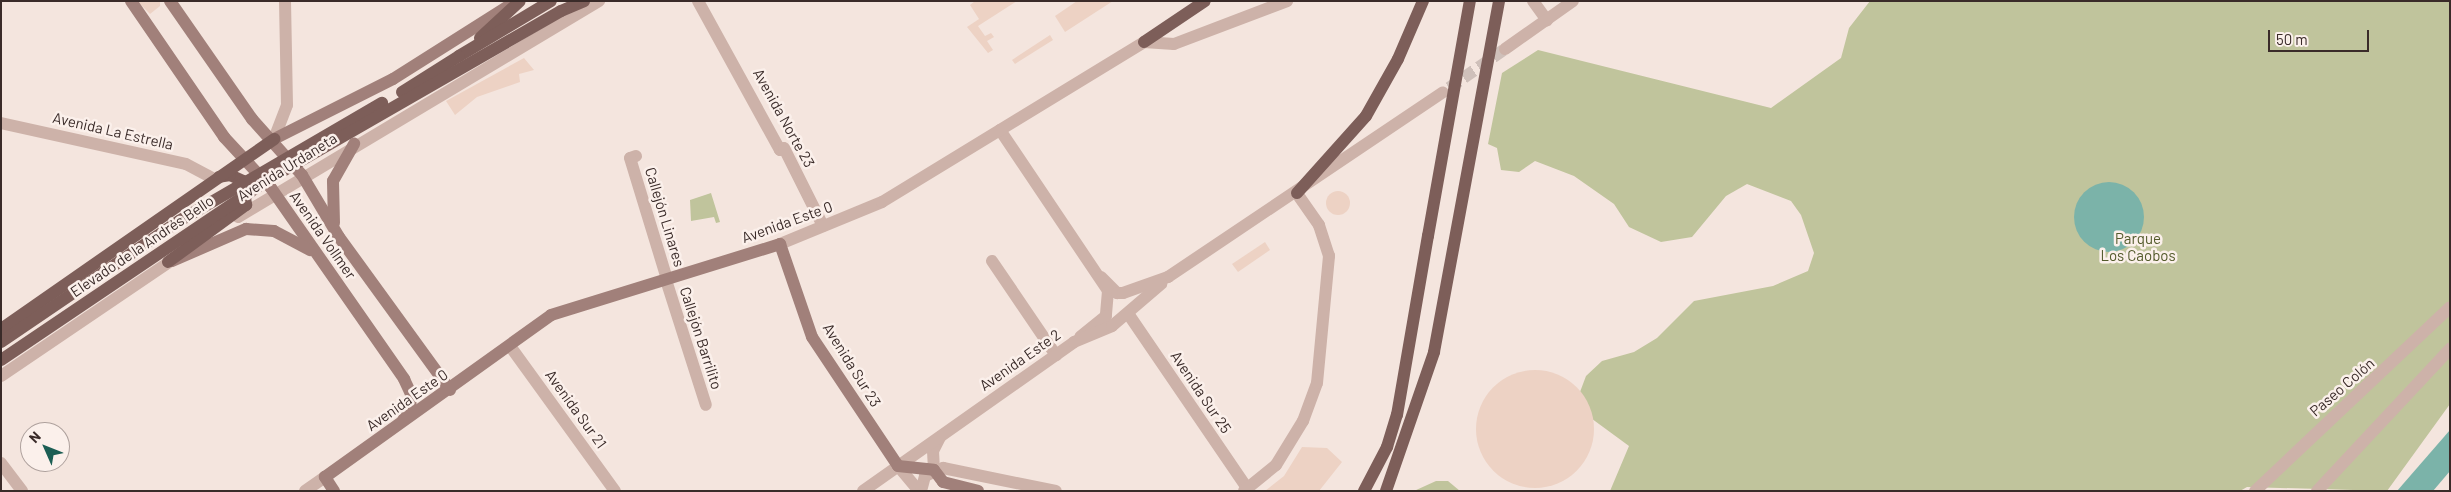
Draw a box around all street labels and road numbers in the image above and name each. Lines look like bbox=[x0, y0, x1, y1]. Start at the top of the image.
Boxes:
street label: Avenida Norte 23 bbox=[749, 65, 819, 171]
street label: Avenida La Estrella bbox=[51, 108, 175, 154]
street label: Avenida Urdaneta bbox=[234, 129, 340, 205]
street label: Callejón Linares bbox=[641, 165, 689, 269]
street label: Avenida Vollmer bbox=[286, 188, 360, 282]
street label: Elevado de la Andrés Bello bbox=[67, 191, 217, 301]
street label: Avenida Este 0 bbox=[739, 197, 835, 247]
street label: Callejón Barrilito bbox=[676, 284, 726, 392]
street label: Avenida Sur 23 bbox=[819, 320, 885, 410]
street label: Avenida Este 2 bbox=[976, 325, 1064, 395]
street label: Avenida Sur 25 bbox=[1167, 347, 1235, 437]
street label: Paseo Colón bbox=[2306, 354, 2378, 420]
street label: Avenida Este 0 bbox=[363, 365, 451, 435]
street label: Avenida Sur 21 bbox=[541, 366, 611, 452]

